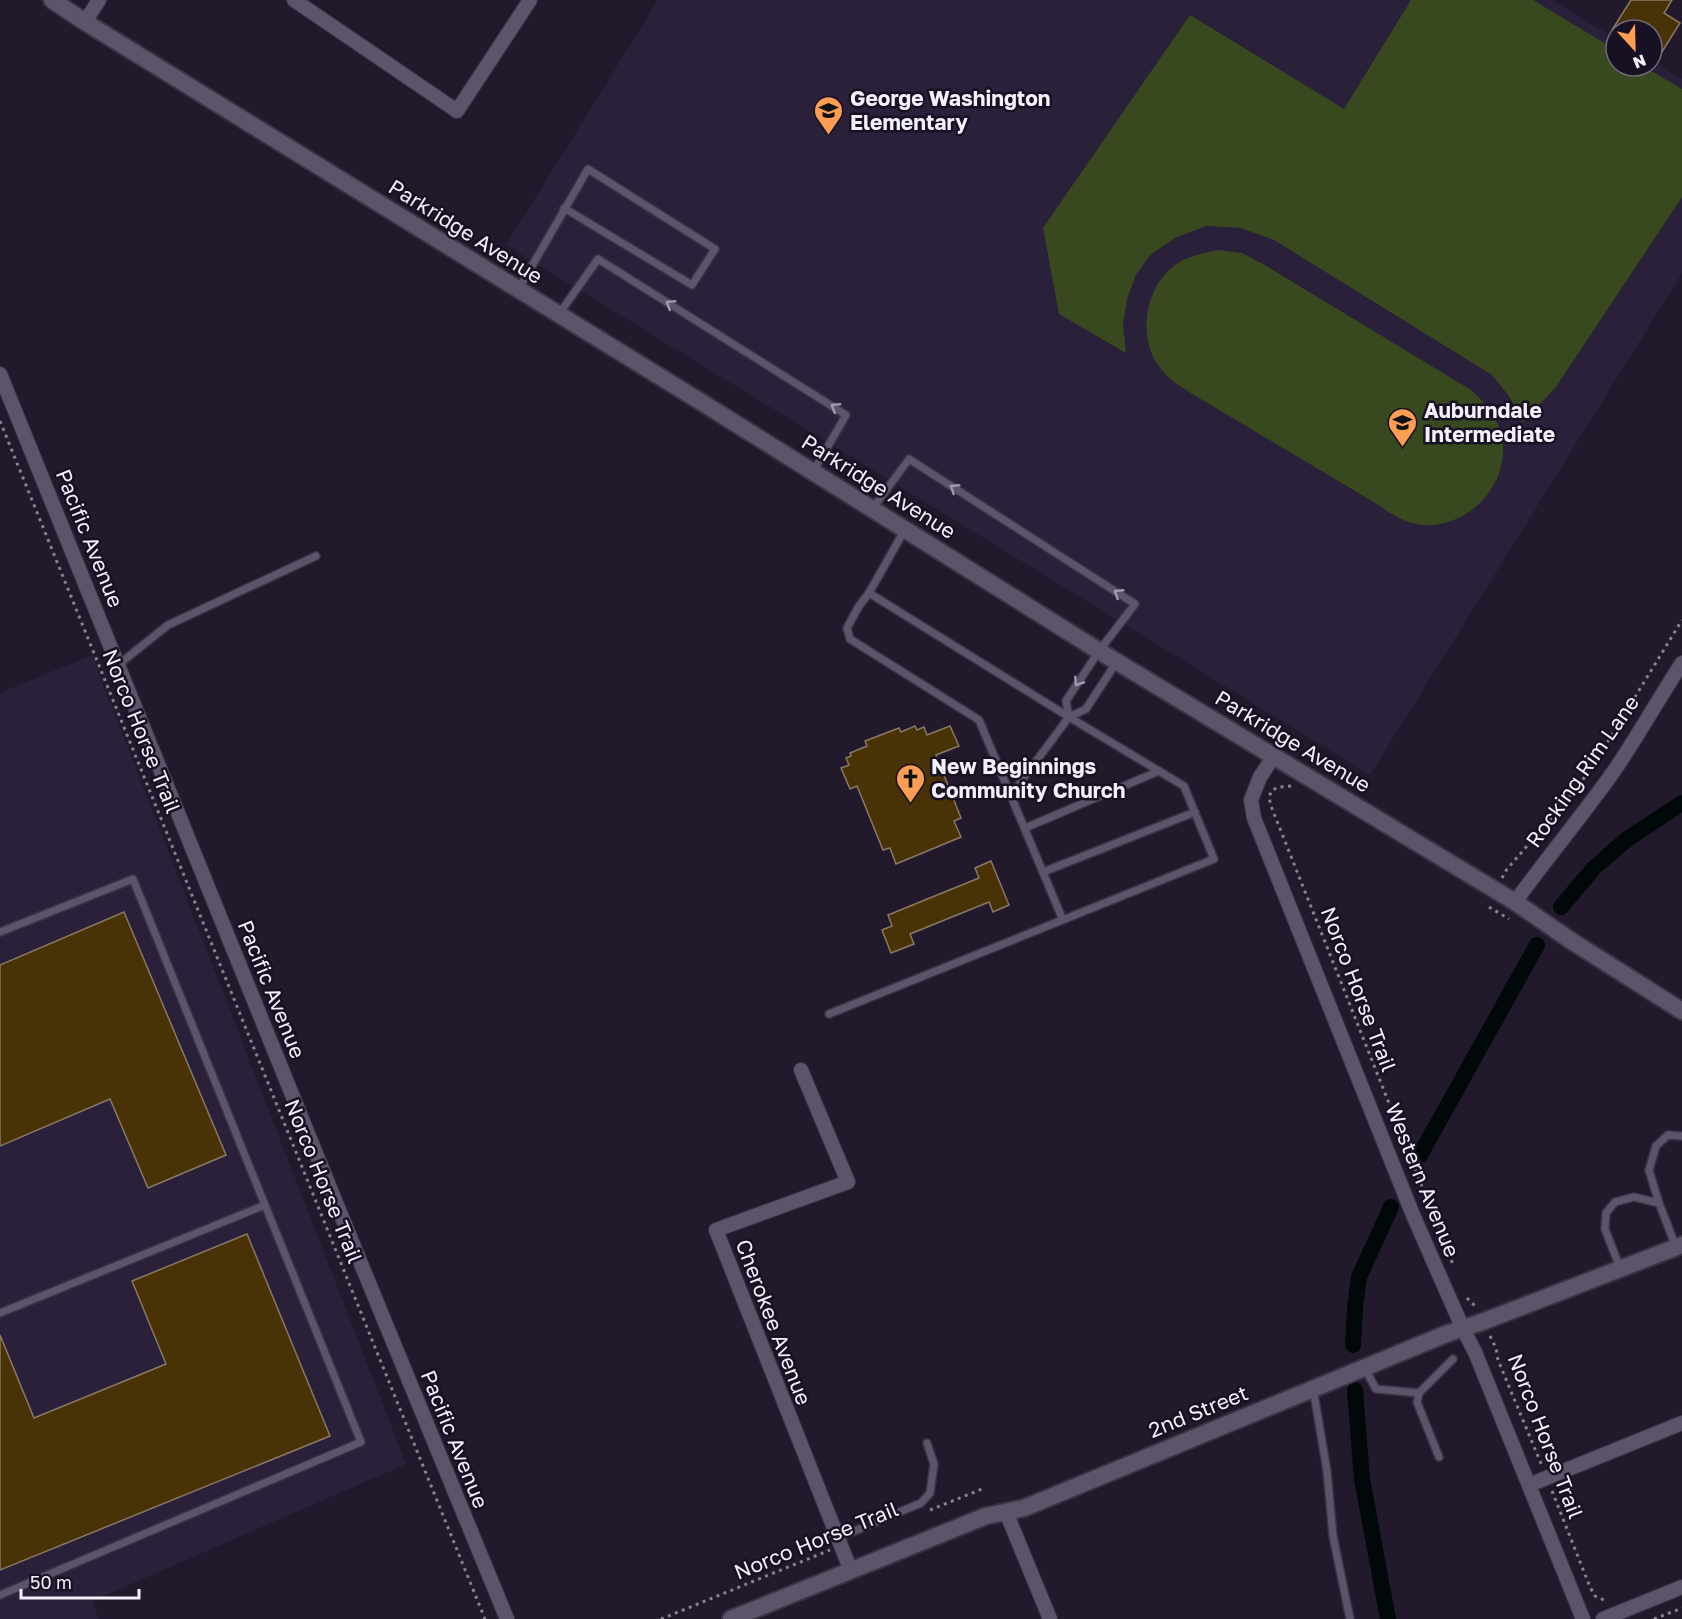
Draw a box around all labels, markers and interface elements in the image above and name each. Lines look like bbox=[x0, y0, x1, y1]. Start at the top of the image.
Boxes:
north arrow bbox=[1604, 18, 1664, 78]
text: N bbox=[1630, 50, 1649, 73]
place label: George Washington Elementary bbox=[850, 85, 1051, 135]
school or university icon: George Washington Elementary bbox=[813, 94, 845, 136]
street label: Parkridge Avenue bbox=[384, 173, 548, 289]
one-way arrow bbox=[665, 300, 676, 311]
place label: Auburndale Intermediate bbox=[1424, 397, 1555, 447]
one-way arrow bbox=[831, 403, 841, 415]
school or university icon: Auburndale Intermediate bbox=[1387, 406, 1419, 448]
street label: Parkridge Avenue bbox=[797, 428, 961, 544]
street label: Pacific Avenue bbox=[50, 465, 130, 611]
one-way arrow bbox=[950, 483, 960, 495]
one-way arrow bbox=[1114, 588, 1124, 600]
street label: Norco Horse Trail bbox=[97, 645, 187, 817]
one-way arrow bbox=[1075, 676, 1086, 687]
street label: Parkridge Avenue bbox=[1211, 684, 1375, 798]
street label: Rocking Rim Lane bbox=[1520, 690, 1644, 852]
place label: New Beginnings Community Church bbox=[931, 753, 1125, 803]
church icon: New Beginnings Community Church bbox=[894, 762, 926, 804]
street label: Norco Horse Trail bbox=[1316, 903, 1402, 1075]
street label: Pacific Avenue bbox=[232, 916, 312, 1062]
street label: Norco Horse Trail bbox=[279, 1095, 369, 1267]
street label: Western Avenue bbox=[1380, 1099, 1466, 1261]
street label: Cherokee Avenue bbox=[730, 1236, 818, 1408]
street label: Norco Horse Trail bbox=[1503, 1350, 1589, 1522]
street label: Pacific Avenue bbox=[415, 1366, 495, 1512]
street label: 2nd Street bbox=[1144, 1379, 1252, 1443]
street label: Norco Horse Trail bbox=[730, 1495, 902, 1585]
scale bar bbox=[21, 1562, 140, 1600]
text: 50 m bbox=[30, 1571, 72, 1593]

